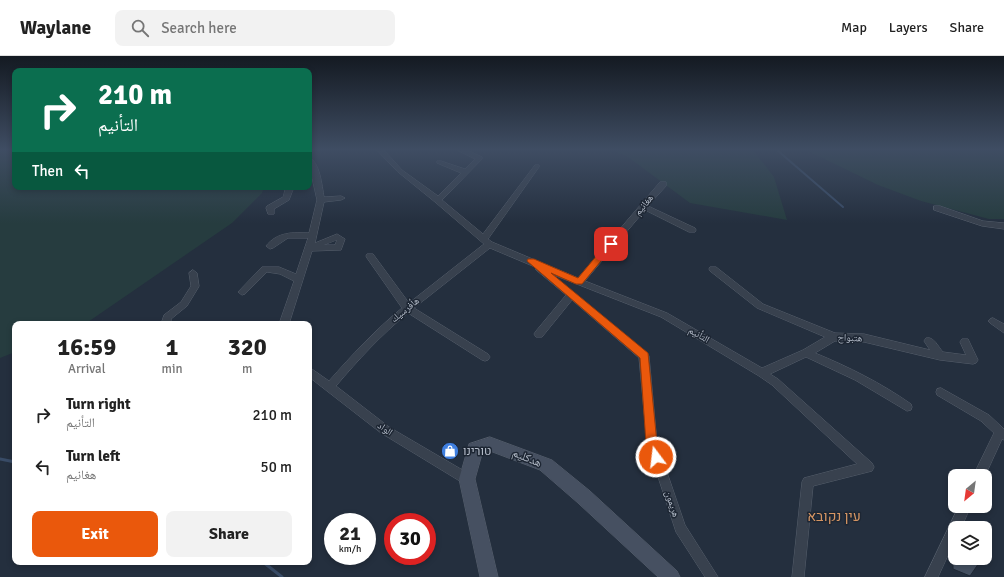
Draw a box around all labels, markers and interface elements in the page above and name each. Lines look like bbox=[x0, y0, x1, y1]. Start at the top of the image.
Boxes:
search box bbox=[115, 10, 395, 46]
text: Waylane bbox=[20, 16, 91, 40]
icon: search bbox=[129, 17, 151, 39]
text: Search here bbox=[161, 19, 237, 37]
text: Map bbox=[841, 19, 867, 36]
text: Layers bbox=[889, 19, 928, 36]
text: Share bbox=[950, 19, 984, 36]
text: 210 m bbox=[98, 78, 172, 112]
icon: right bbox=[32, 84, 84, 136]
text: التأنيم bbox=[98, 114, 138, 136]
icon: left bbox=[71, 160, 93, 182]
text: Then bbox=[32, 162, 63, 180]
street label: هغانيم bbox=[632, 192, 657, 218]
pin bbox=[594, 227, 628, 261]
icon: arrive bbox=[600, 233, 622, 255]
street label: هأفرسيك bbox=[388, 294, 422, 325]
street label: التأنيم bbox=[686, 323, 712, 347]
text: 16:59 bbox=[57, 332, 116, 362]
text: 1 bbox=[166, 332, 178, 362]
text: 320 bbox=[228, 332, 267, 362]
street label: هتبواح bbox=[837, 332, 863, 344]
text: Arrival bbox=[68, 361, 105, 377]
text: min bbox=[162, 361, 183, 377]
text: m bbox=[242, 361, 252, 377]
text: Turn right bbox=[66, 395, 131, 413]
icon: right bbox=[32, 404, 54, 426]
text: 210 m bbox=[252, 406, 292, 424]
text: التأنيم bbox=[66, 415, 95, 431]
street label: الواد bbox=[375, 420, 395, 438]
position arrow bbox=[635, 436, 677, 478]
shop icon: טורינו bbox=[440, 441, 460, 461]
place label: טורינו bbox=[463, 444, 491, 459]
street label: هدكليم bbox=[510, 445, 544, 471]
text: Turn left bbox=[66, 447, 120, 465]
icon: left bbox=[32, 456, 54, 478]
text: 50 m bbox=[261, 458, 292, 476]
text: هغانيم bbox=[66, 467, 96, 483]
north arrow bbox=[948, 469, 992, 513]
map controls bbox=[948, 469, 992, 565]
street label: هريمون bbox=[662, 489, 682, 519]
district label: עין נקובא bbox=[807, 508, 861, 525]
button: Exit bbox=[32, 511, 158, 557]
button: Share bbox=[166, 511, 292, 557]
speed limit sign: 30 bbox=[384, 513, 436, 565]
text: 21 bbox=[339, 521, 361, 546]
button: layers bbox=[948, 521, 992, 565]
text: km/h bbox=[339, 543, 361, 555]

